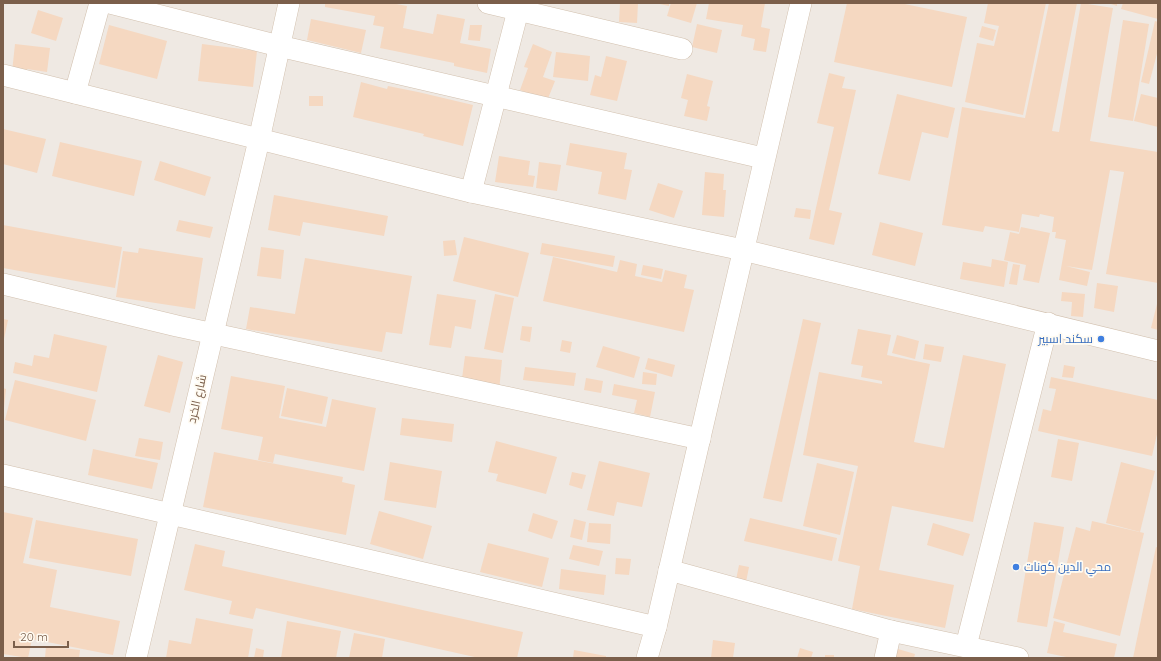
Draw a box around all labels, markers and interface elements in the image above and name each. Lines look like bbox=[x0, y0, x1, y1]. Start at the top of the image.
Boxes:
place label: سكند اسبير bbox=[1037, 331, 1093, 346]
marker: سكند اسبير bbox=[1096, 334, 1106, 344]
street label: شارع الخرد bbox=[184, 373, 210, 425]
place label: محي الدين كونات bbox=[1024, 559, 1111, 577]
marker: محي الدين كونات bbox=[1011, 562, 1021, 572]
scale bar bbox=[14, 623, 68, 649]
text: 20 m bbox=[20, 629, 48, 644]

